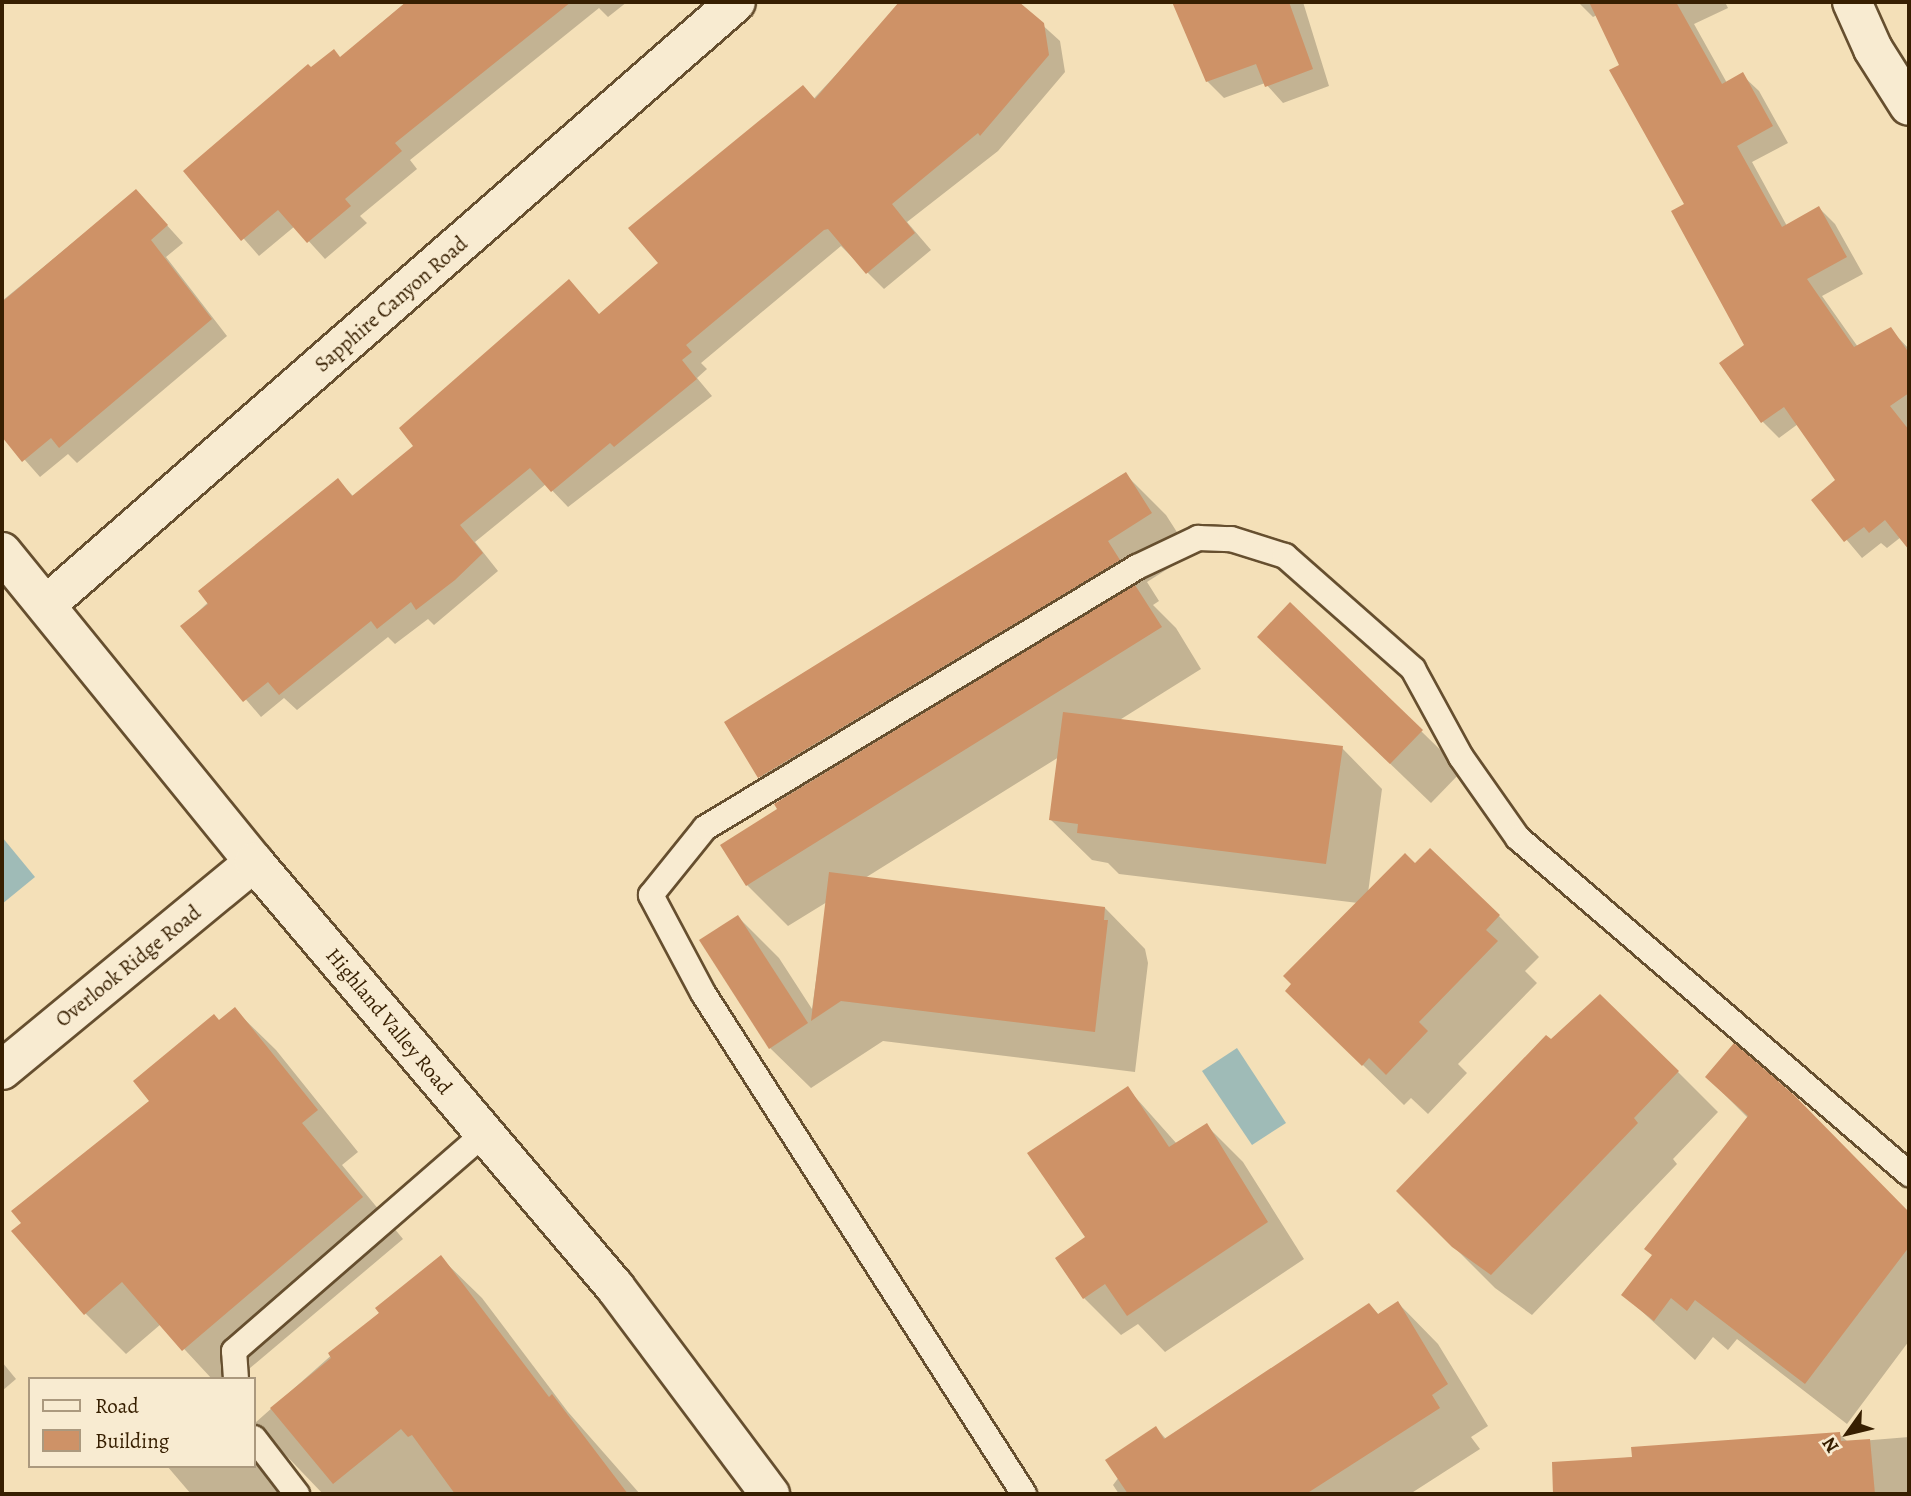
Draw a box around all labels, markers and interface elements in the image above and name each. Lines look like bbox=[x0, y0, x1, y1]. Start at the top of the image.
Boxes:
street label: Sapphire Canyon Road bbox=[309, 231, 473, 377]
street label: Overlook Ridge Road bbox=[50, 900, 206, 1032]
street label: Highland Valley Road bbox=[321, 943, 457, 1099]
legend bbox=[28, 1377, 256, 1468]
text: Road bbox=[95, 1392, 139, 1420]
north arrow bbox=[1813, 1398, 1883, 1468]
text: Building bbox=[95, 1427, 169, 1455]
text: N bbox=[1816, 1432, 1845, 1458]

